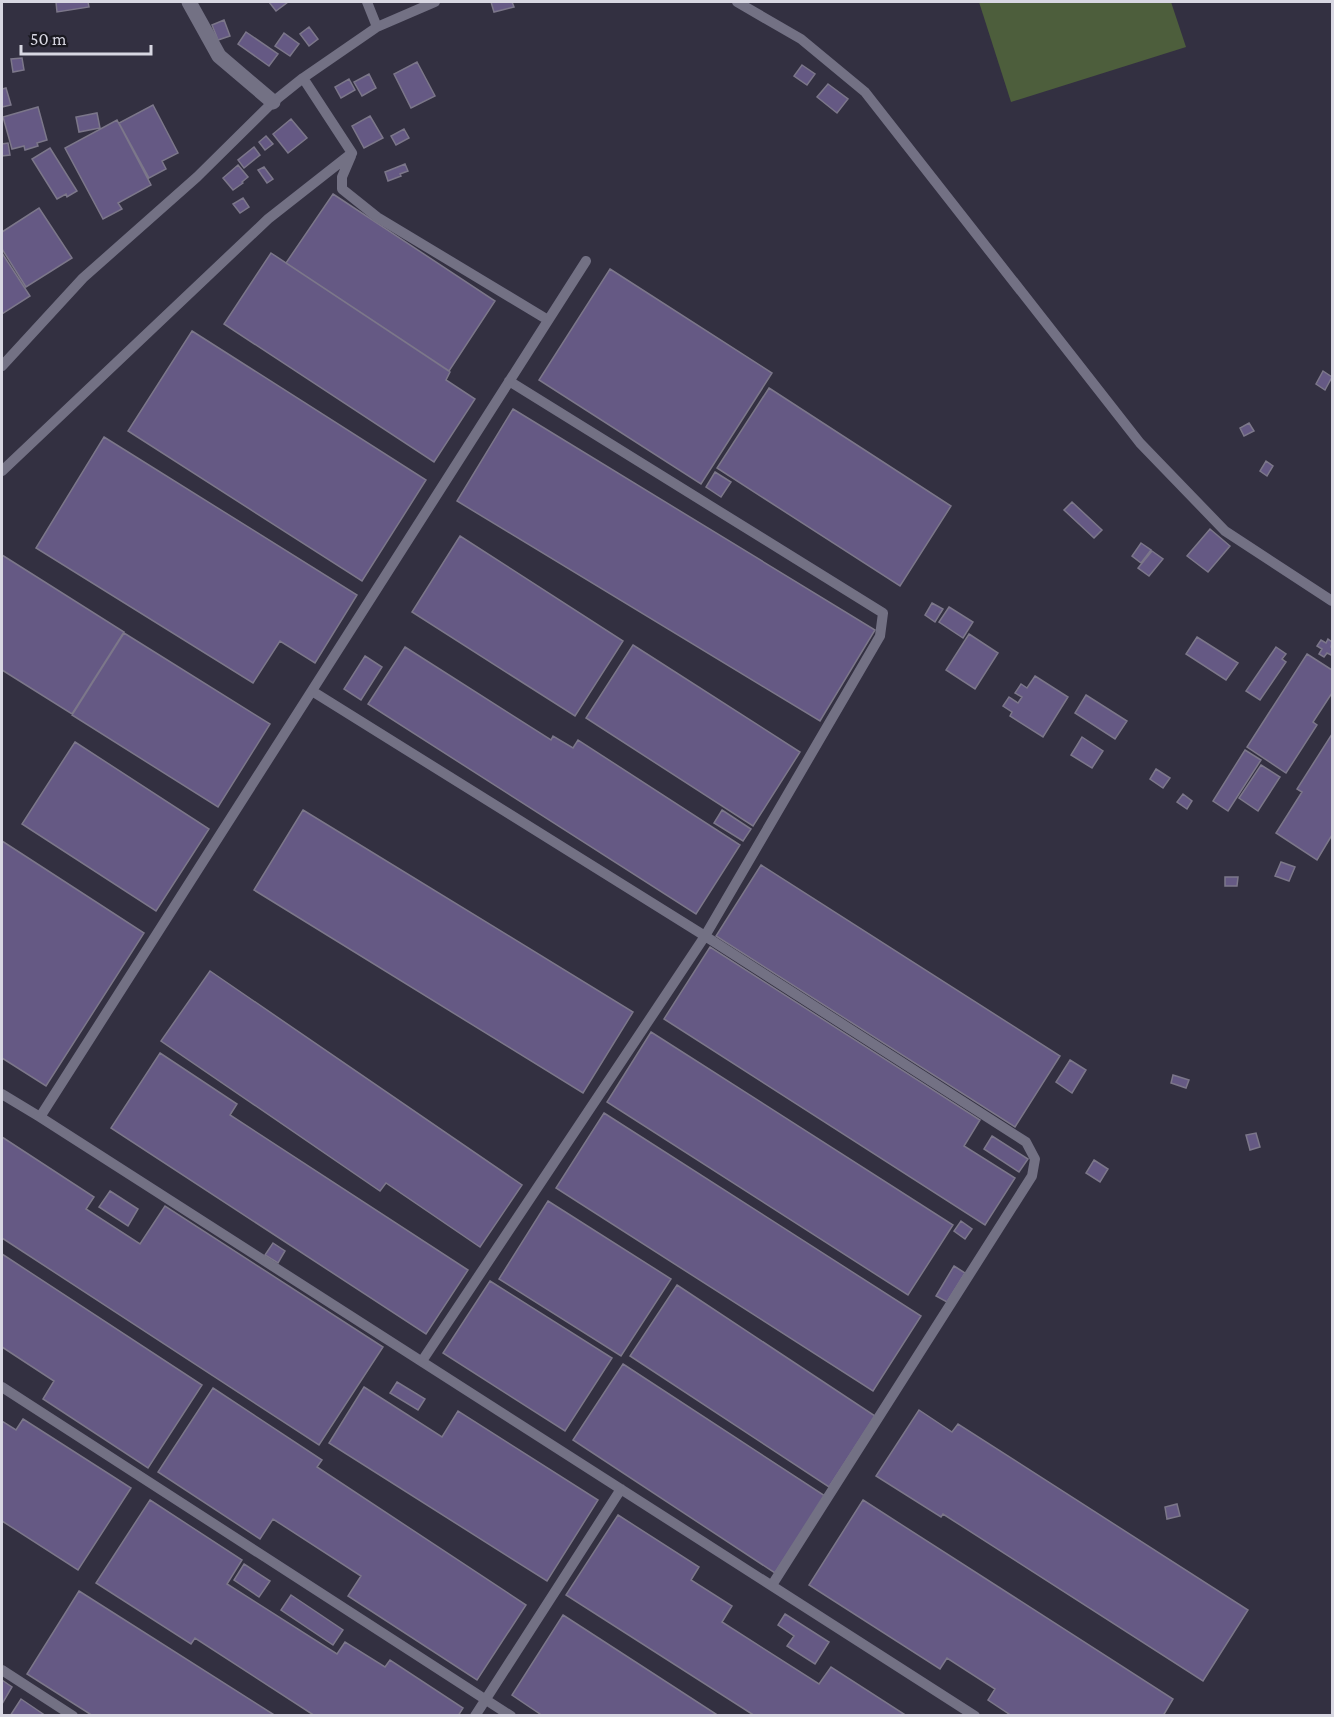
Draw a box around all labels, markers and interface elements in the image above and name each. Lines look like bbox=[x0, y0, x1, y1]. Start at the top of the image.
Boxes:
scale bar bbox=[21, 18, 152, 56]
text: 50 m bbox=[30, 29, 67, 49]

